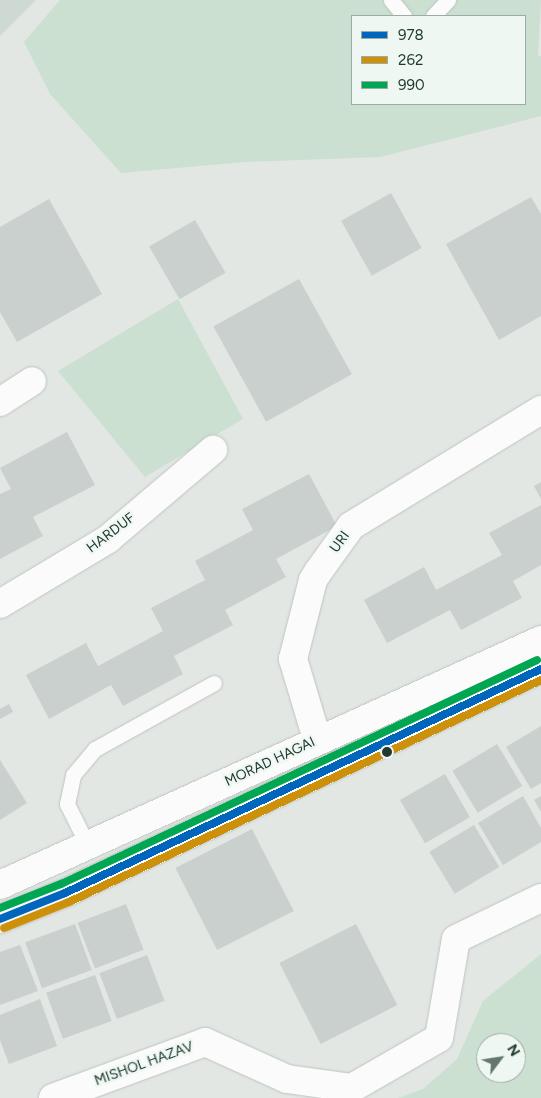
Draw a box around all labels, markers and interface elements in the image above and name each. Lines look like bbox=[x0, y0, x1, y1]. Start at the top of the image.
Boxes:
legend bbox=[351, 15, 526, 105]
text: 978 bbox=[398, 26, 424, 44]
text: 262 bbox=[398, 51, 423, 69]
text: 990 bbox=[398, 76, 425, 94]
street label: HARDUF bbox=[84, 509, 138, 557]
street label: URI bbox=[327, 528, 353, 556]
street label: MORAD HAGAI bbox=[222, 734, 318, 790]
unlabelled marker bbox=[382, 747, 392, 757]
north arrow bbox=[476, 1033, 526, 1083]
street label: MISHOL HAZAV bbox=[92, 1038, 196, 1090]
text: N bbox=[503, 1042, 523, 1060]

